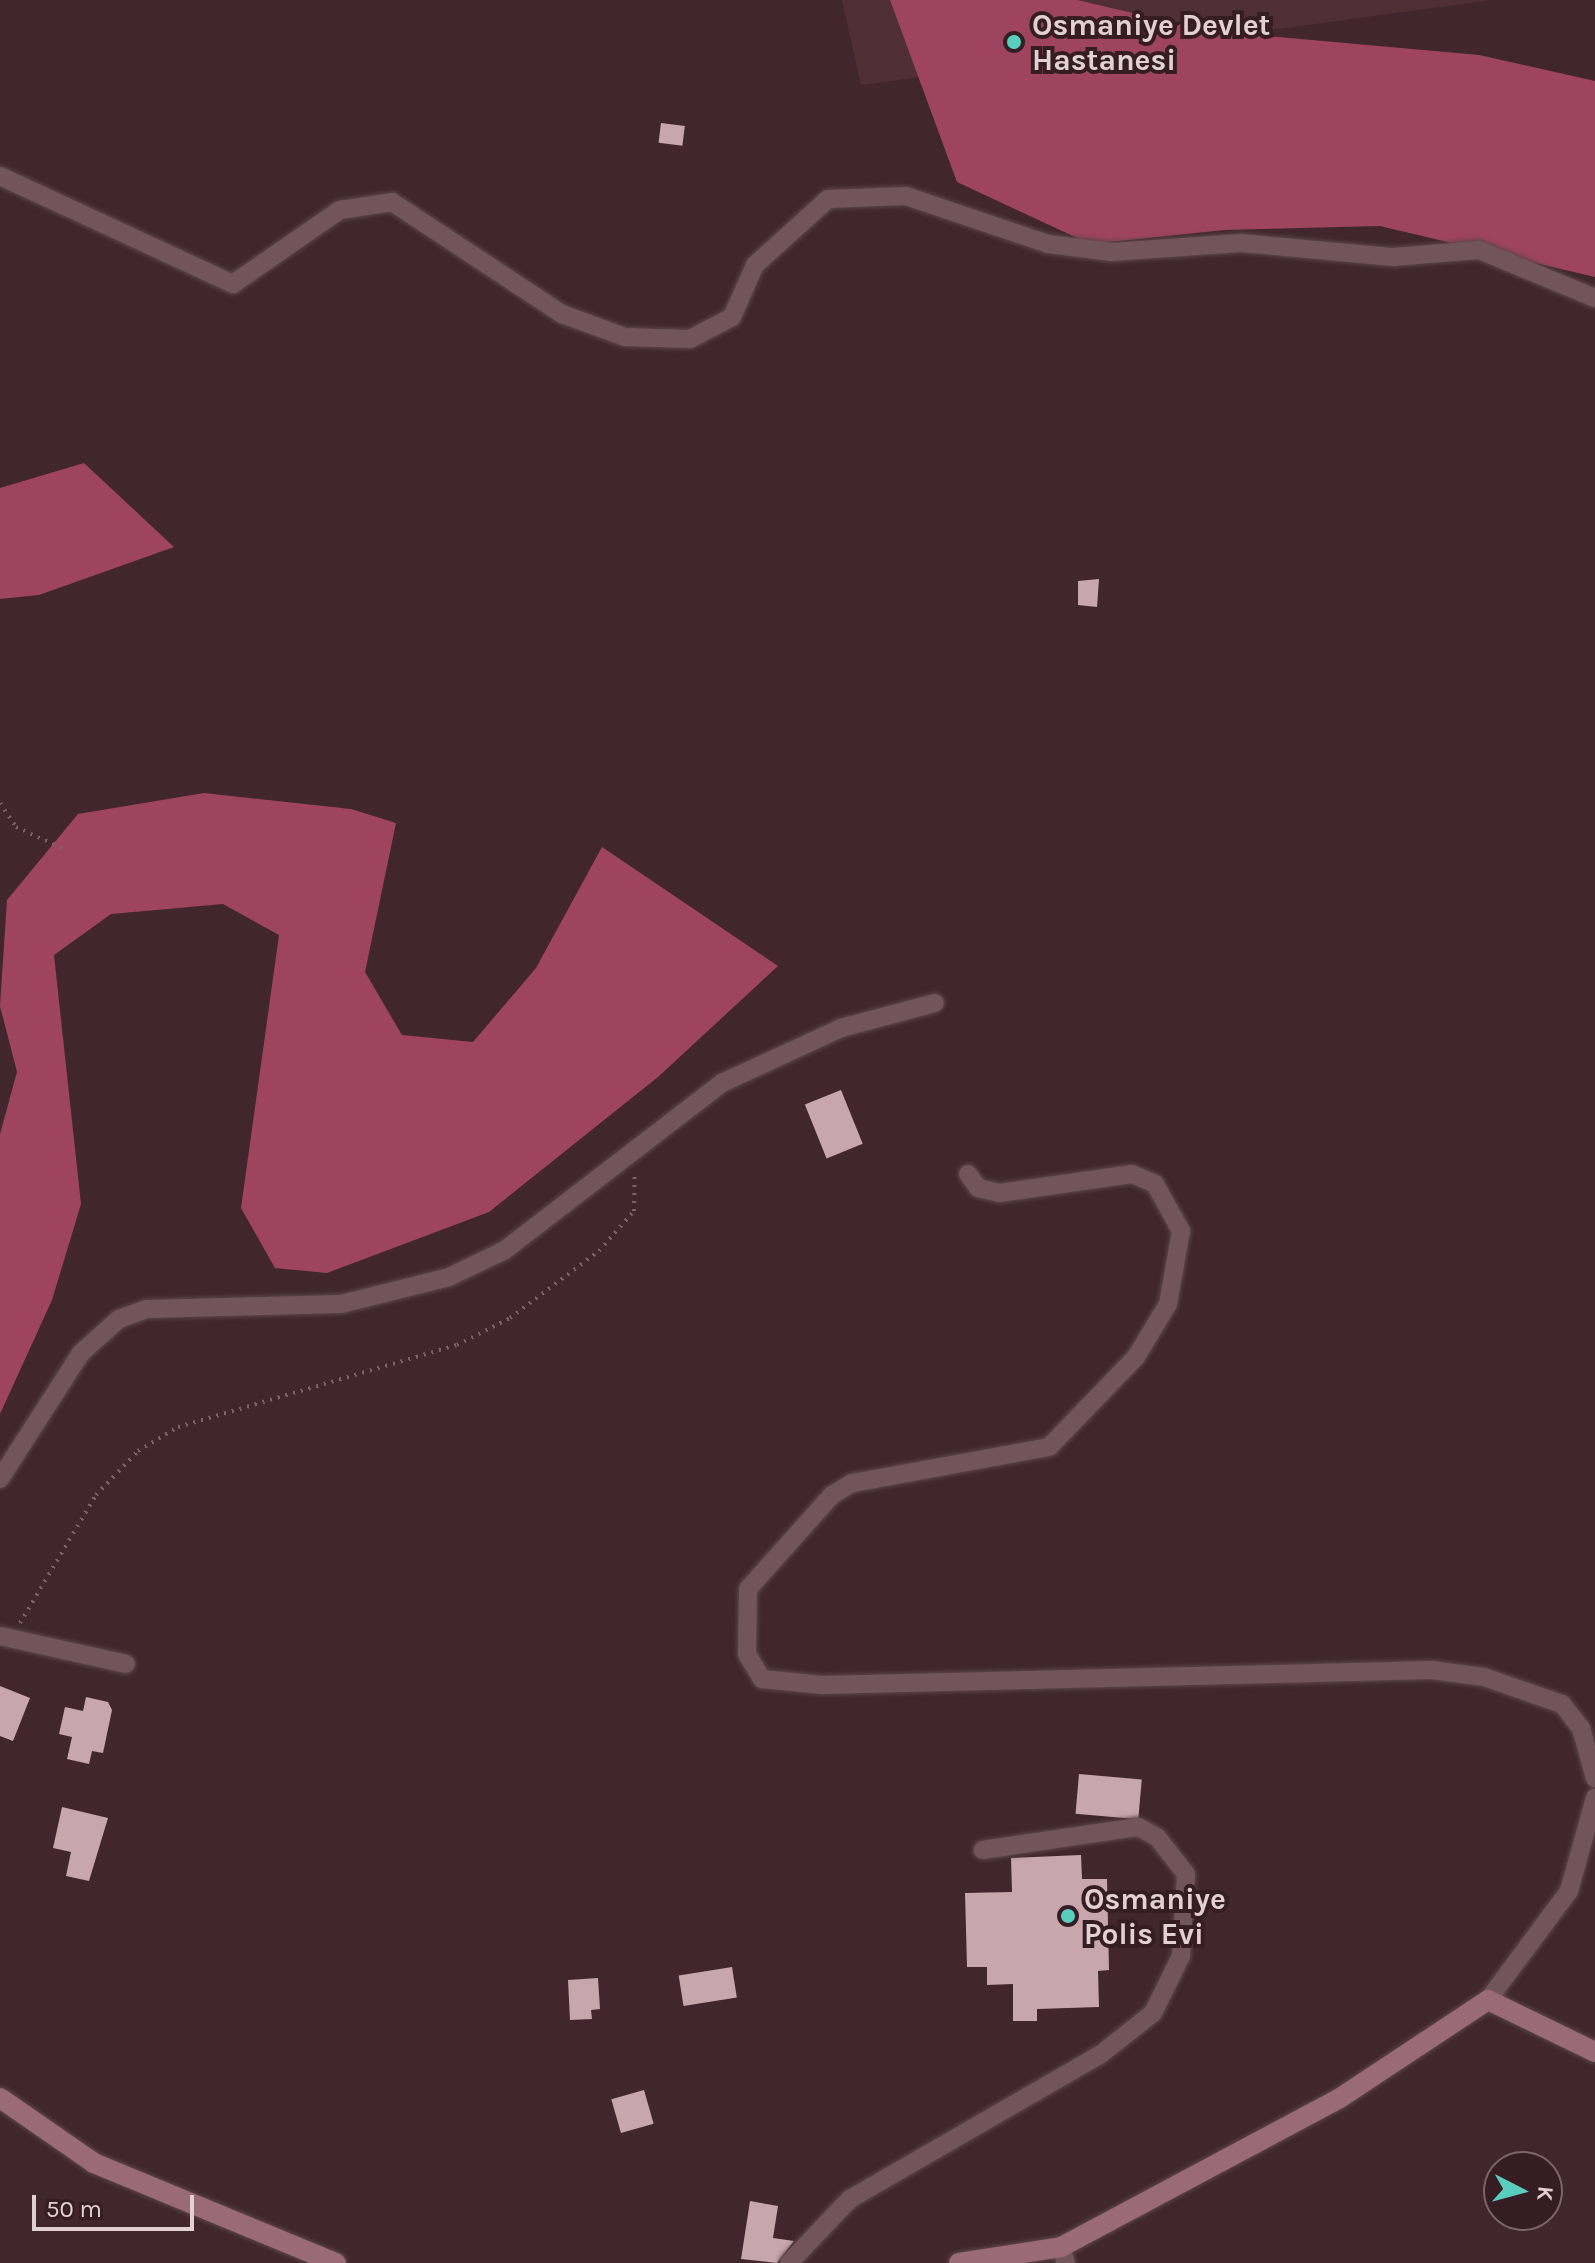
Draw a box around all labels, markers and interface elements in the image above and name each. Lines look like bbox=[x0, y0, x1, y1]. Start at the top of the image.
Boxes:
place label: Osmaniye Devlet Hastanesi bbox=[1032, 7, 1270, 78]
marker: Osmaniye Devlet Hastanesi bbox=[1003, 31, 1025, 53]
place label: Osmaniye Polis Evi bbox=[1084, 1881, 1226, 1952]
marker: Osmaniye Polis Evi bbox=[1059, 1907, 1077, 1925]
north arrow bbox=[1483, 2151, 1563, 2231]
scale bar bbox=[36, 2179, 198, 2229]
text: K bbox=[1531, 2185, 1559, 2202]
text: 50 m bbox=[46, 2195, 102, 2223]

